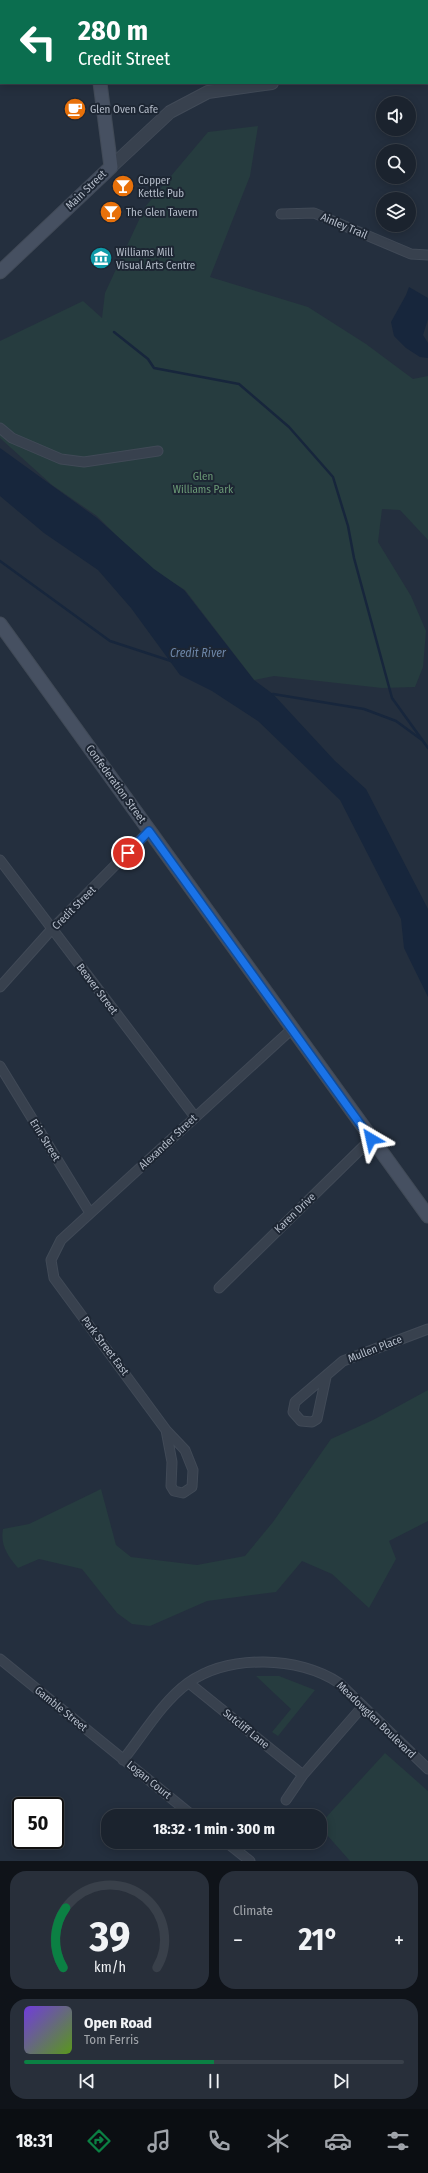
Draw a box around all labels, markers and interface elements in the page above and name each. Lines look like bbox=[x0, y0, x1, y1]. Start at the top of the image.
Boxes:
text: 280 m bbox=[78, 14, 148, 47]
icon: left bbox=[12, 16, 64, 68]
text: Credit Street bbox=[78, 48, 170, 70]
cafe icon: Glen Oven Cafe bbox=[62, 96, 88, 122]
map controls bbox=[376, 96, 416, 232]
button: sound bbox=[376, 96, 416, 136]
place label: Glen Oven Cafe bbox=[90, 103, 158, 116]
button: search bbox=[376, 144, 416, 184]
street label: Main Street bbox=[63, 167, 109, 213]
bar icon: Copper Kettle Pub bbox=[110, 173, 136, 199]
place label: Copper Kettle Pub bbox=[138, 174, 184, 200]
button: layers bbox=[376, 192, 416, 232]
bar icon: The Glen Tavern bbox=[98, 199, 124, 225]
place label: The Glen Tavern bbox=[126, 206, 198, 219]
street label: Ainley Trail bbox=[319, 210, 369, 242]
museum icon: Williams Mill Visual Arts Centre bbox=[88, 245, 114, 271]
place label: Williams Mill Visual Arts Centre bbox=[116, 246, 195, 272]
park label: Glen Williams Park bbox=[173, 470, 234, 496]
water label: Credit River bbox=[170, 646, 227, 660]
street label: Confederation Street bbox=[83, 742, 149, 826]
pin bbox=[111, 836, 145, 870]
icon: arrive bbox=[117, 842, 139, 864]
street label: Credit Street bbox=[49, 883, 99, 933]
street label: Beaver Street bbox=[74, 961, 121, 1017]
street label: Alexander Street bbox=[136, 1112, 200, 1172]
street label: Erin Street bbox=[27, 1117, 63, 1164]
position arrow bbox=[350, 1118, 392, 1160]
street label: Karen Drive bbox=[272, 1190, 318, 1236]
street label: Park Street East bbox=[79, 1314, 132, 1378]
street label: Mullen Place bbox=[346, 1333, 404, 1365]
street label: Meadowglen Boulevard bbox=[334, 1679, 418, 1761]
street label: Gamble Street bbox=[32, 1684, 90, 1734]
street label: Sutcliff Lane bbox=[220, 1706, 272, 1752]
street label: Logan Court bbox=[124, 1758, 174, 1802]
speed limit sign: 50 bbox=[12, 1797, 64, 1849]
text: 18:32 · 1 min · 300 m bbox=[153, 1820, 275, 1838]
text: Climate bbox=[233, 1903, 273, 1918]
text: 39 bbox=[88, 1912, 130, 1962]
text: 21° bbox=[298, 1922, 339, 1958]
text: − bbox=[233, 1927, 243, 1954]
text: + bbox=[394, 1927, 404, 1954]
text: km/h bbox=[94, 1959, 125, 1976]
text: Open Road bbox=[84, 2014, 152, 2032]
text: Tom Ferris bbox=[84, 2032, 139, 2047]
icon: previous bbox=[76, 2070, 98, 2092]
icon: pause bbox=[203, 2070, 225, 2092]
icon: next bbox=[330, 2070, 352, 2092]
icon: directions bbox=[85, 2127, 113, 2155]
icon: music bbox=[145, 2127, 173, 2155]
icon: phone bbox=[205, 2127, 233, 2155]
icon: climate bbox=[264, 2127, 292, 2155]
icon: car bbox=[324, 2127, 352, 2155]
icon: filters bbox=[384, 2127, 412, 2155]
text: 18:31 bbox=[16, 2130, 53, 2152]

